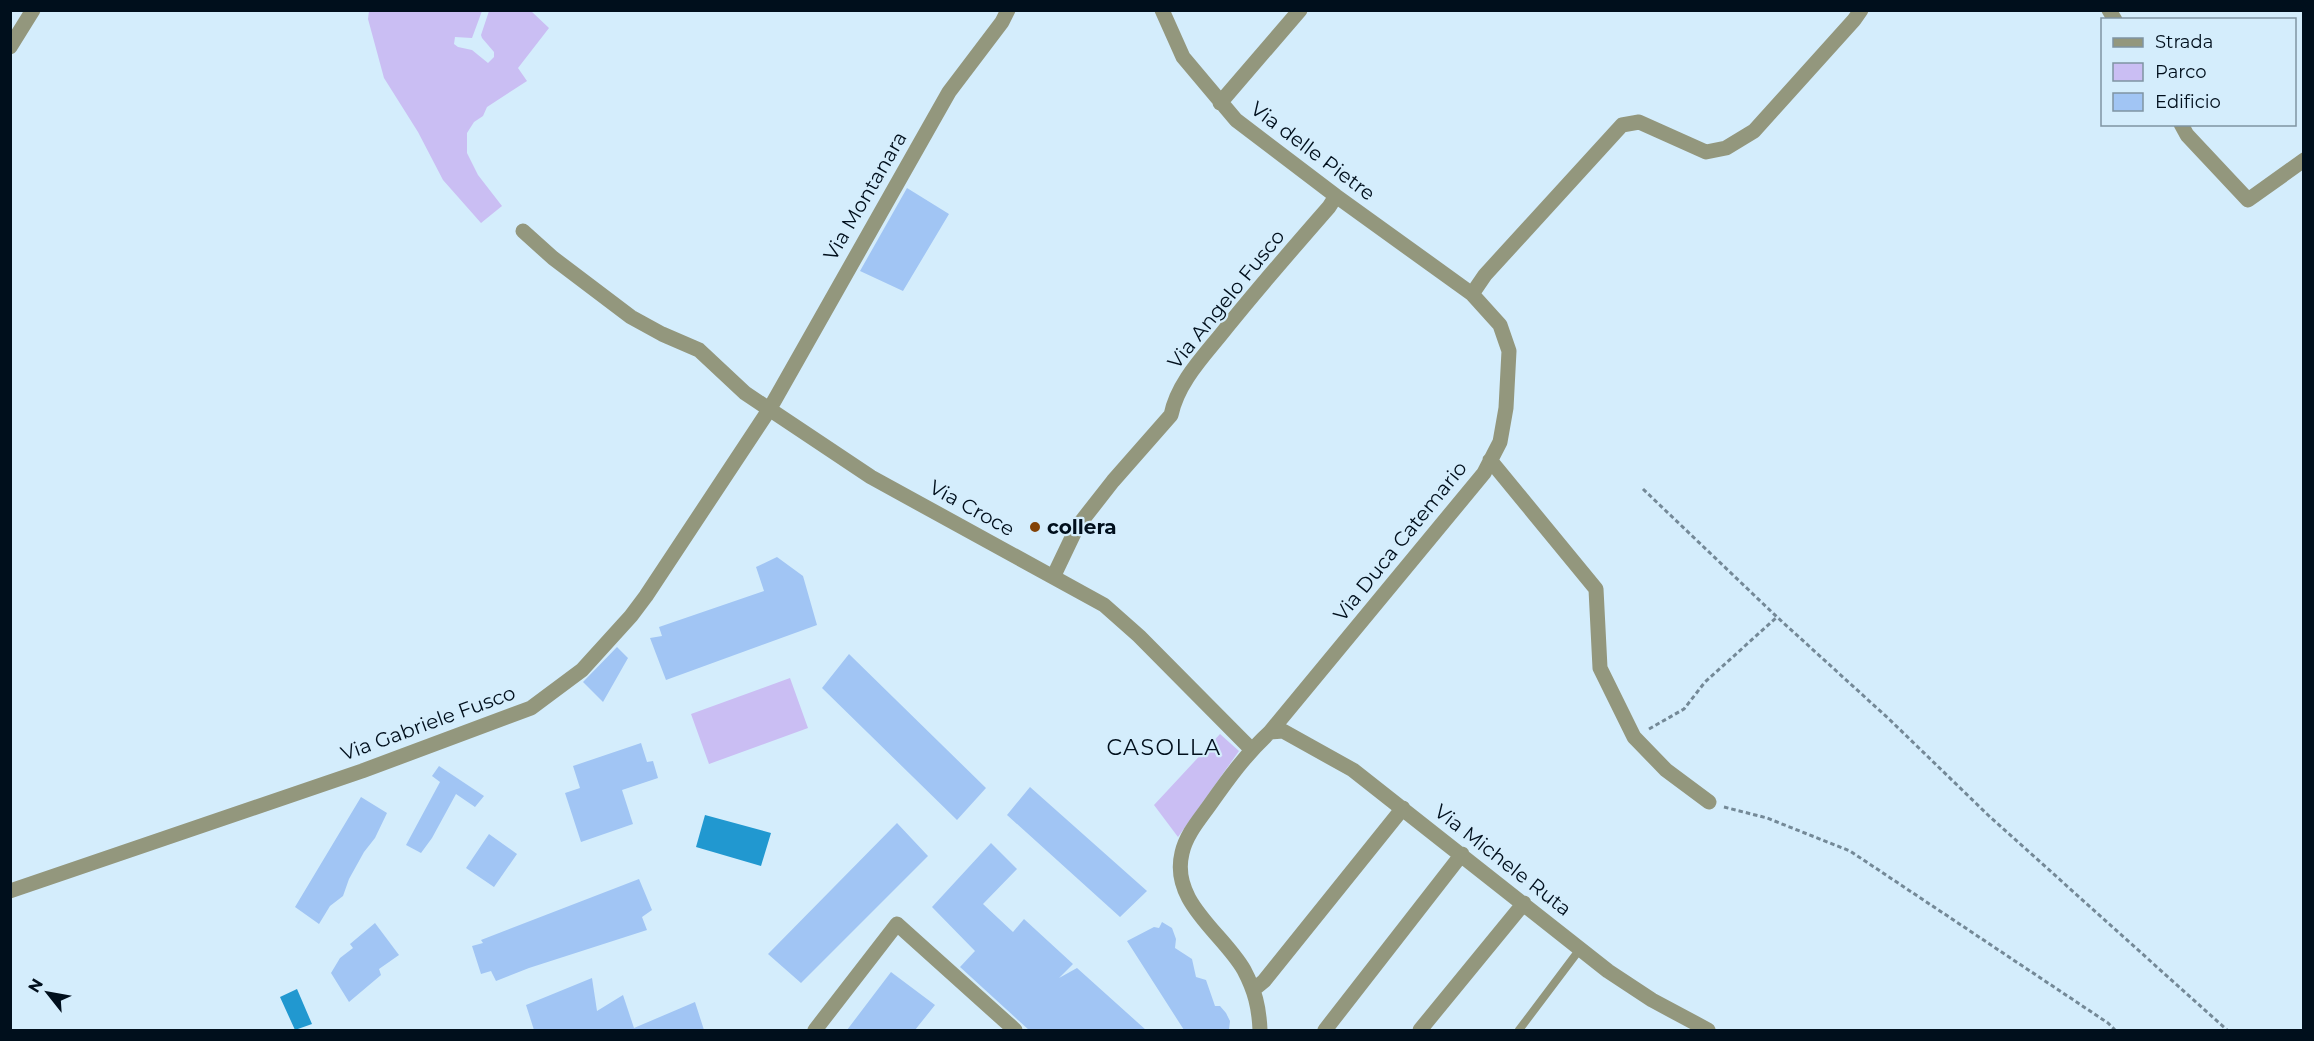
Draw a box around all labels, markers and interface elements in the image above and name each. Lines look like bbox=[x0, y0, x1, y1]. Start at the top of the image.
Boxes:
legend bbox=[2101, 18, 2296, 126]
text: Strada bbox=[2155, 31, 2213, 53]
text: Parco bbox=[2155, 61, 2207, 83]
text: Edificio bbox=[2155, 91, 2221, 113]
street label: Via delle Pietre bbox=[1246, 96, 1380, 206]
street label: Via Montanara bbox=[818, 127, 912, 265]
street label: Via Angelo Fusco bbox=[1163, 225, 1289, 373]
street label: Via Duca Catemario bbox=[1328, 456, 1472, 626]
street label: Via Croce bbox=[925, 475, 1019, 541]
place label: collera bbox=[1047, 515, 1117, 539]
marker: collera bbox=[1028, 520, 1042, 534]
street label: Via Gabriele Fusco bbox=[337, 680, 519, 766]
district label: CASOLLA bbox=[1106, 734, 1222, 761]
street label: Via Michele Ruta bbox=[1430, 799, 1576, 921]
north arrow bbox=[18, 963, 78, 1023]
text: N bbox=[24, 975, 47, 996]

